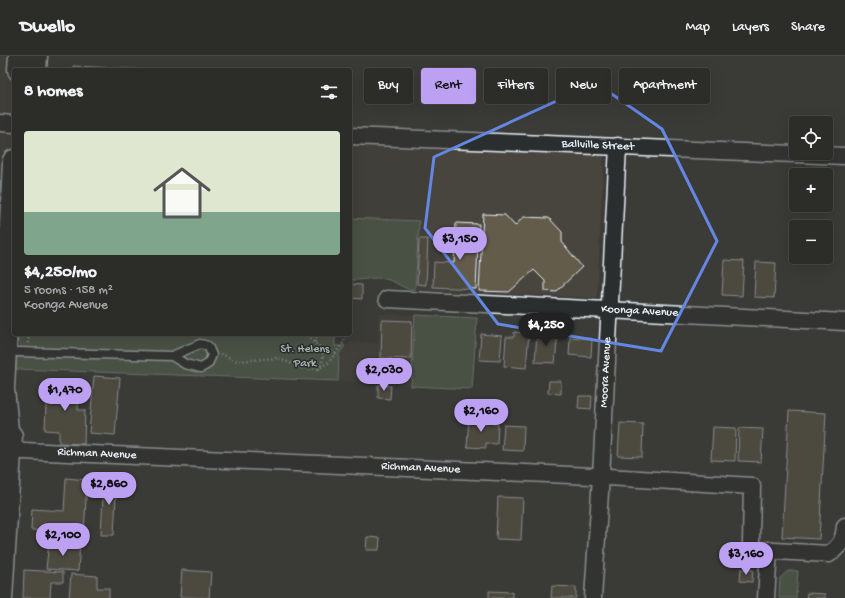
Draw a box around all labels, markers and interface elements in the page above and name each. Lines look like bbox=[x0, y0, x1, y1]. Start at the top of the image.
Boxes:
text: Dwello bbox=[20, 16, 75, 39]
text: Map bbox=[686, 19, 710, 36]
text: Layers bbox=[732, 19, 769, 36]
text: Share bbox=[791, 19, 825, 36]
chip: Buy bbox=[364, 68, 413, 104]
chip: Rent bbox=[421, 68, 476, 104]
chip: Filters bbox=[484, 68, 548, 104]
chip: New bbox=[556, 68, 611, 104]
chip: Apartment bbox=[619, 68, 710, 104]
icon: filters bbox=[318, 81, 340, 103]
text: 8 homes bbox=[24, 82, 82, 102]
map controls bbox=[789, 116, 833, 264]
button: locate bbox=[789, 116, 833, 160]
street label: Ballville Street bbox=[560, 138, 635, 155]
icon: home bbox=[146, 157, 218, 229]
button: + bbox=[789, 168, 833, 212]
button: − bbox=[789, 220, 833, 264]
pin: $3,150 bbox=[427, 227, 493, 261]
text: $3,150 bbox=[442, 232, 478, 247]
text: $4,250/mo bbox=[24, 263, 97, 283]
text: 5 rooms · 158 m² bbox=[24, 283, 113, 298]
text: Koonga Avenue bbox=[24, 298, 108, 313]
street label: Koonga Avenue bbox=[601, 303, 679, 321]
pin: $4,250 bbox=[513, 313, 579, 347]
text: $4,250 bbox=[528, 318, 564, 333]
street label: Moora Avenue bbox=[598, 336, 615, 408]
park label: St. Helens Park bbox=[280, 343, 330, 371]
pin: $2,030 bbox=[351, 358, 417, 392]
text: $2,030 bbox=[365, 363, 403, 378]
pin: $1,470 bbox=[32, 378, 98, 412]
text: $1,470 bbox=[47, 383, 83, 398]
pin: $2,160 bbox=[448, 399, 514, 433]
text: $2,160 bbox=[463, 404, 499, 419]
street label: Richman Avenue bbox=[57, 446, 138, 463]
street label: Richman Avenue bbox=[381, 460, 461, 477]
pin: $2,860 bbox=[76, 472, 142, 506]
text: $2,860 bbox=[90, 477, 128, 492]
pin: $2,100 bbox=[30, 523, 96, 557]
text: $2,100 bbox=[45, 528, 81, 543]
pin: $3,160 bbox=[713, 542, 779, 576]
text: $3,160 bbox=[728, 547, 764, 562]

